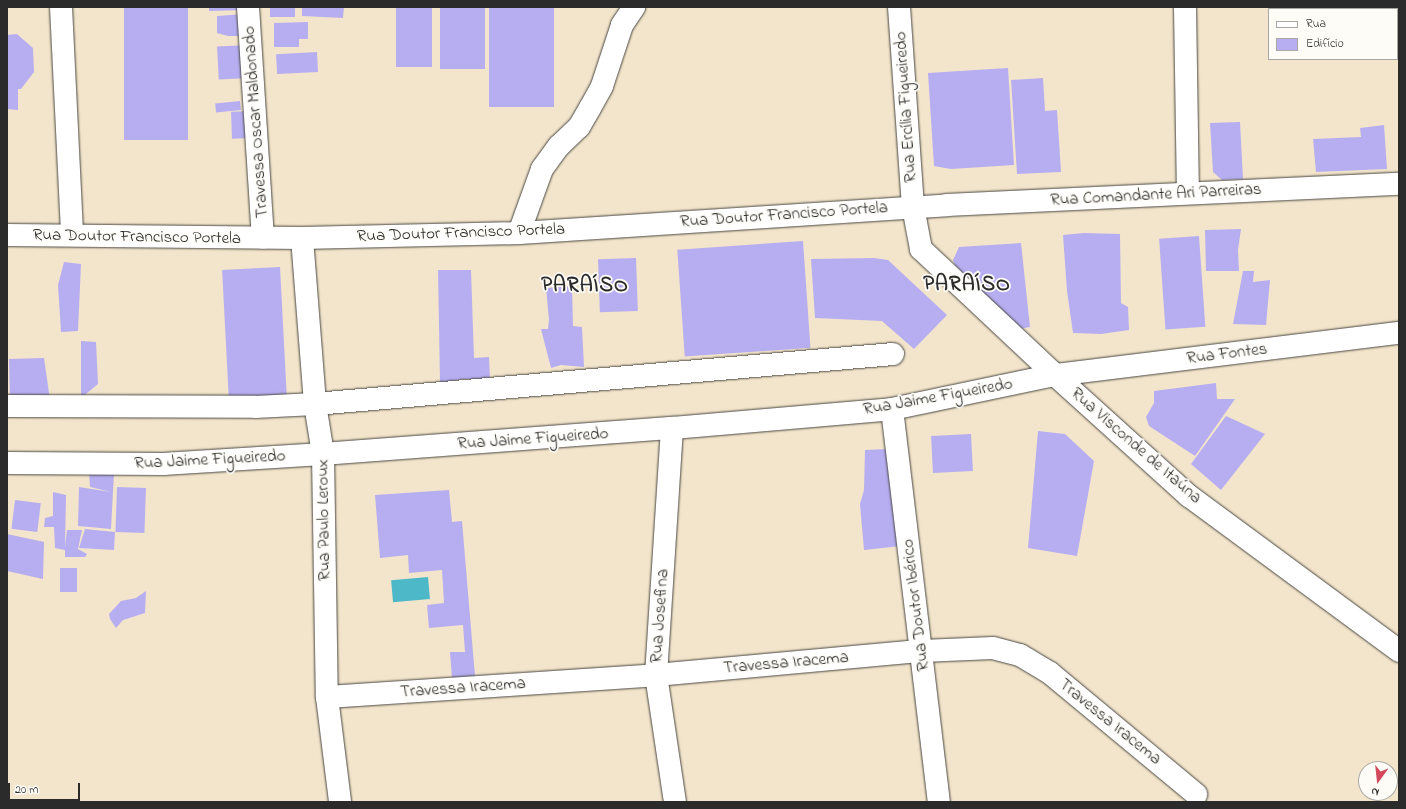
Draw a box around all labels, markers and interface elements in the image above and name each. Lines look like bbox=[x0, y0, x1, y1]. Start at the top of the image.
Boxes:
legend bbox=[1268, 8, 1398, 60]
text: Rua bbox=[1306, 15, 1326, 33]
street label: Travessa Oscar Maldonado bbox=[239, 25, 273, 219]
street label: Rua Ercília Figueiredo bbox=[891, 31, 921, 183]
text: Edifício bbox=[1306, 35, 1344, 53]
street label: Rua Comandante Ari Parreiras bbox=[1050, 179, 1262, 211]
street label: Rua Doutor Francisco Portela bbox=[679, 198, 889, 232]
street label: Rua Doutor Francisco Portela bbox=[357, 219, 565, 247]
street label: Rua Doutor Francisco Portela bbox=[33, 225, 241, 249]
district label: PARAÍSO bbox=[923, 272, 1011, 298]
district label: PARAÍSO bbox=[541, 273, 629, 299]
street label: Rua Fontes bbox=[1185, 339, 1269, 369]
street label: Rua Jaime Figueiredo bbox=[862, 374, 1014, 420]
street label: Rua Visconde de Itaúna bbox=[1066, 384, 1206, 508]
street label: Rua Jaime Figueiredo bbox=[457, 424, 609, 454]
street label: Rua Jaime Figueiredo bbox=[134, 446, 286, 474]
street label: Rua Paulo Leroux bbox=[313, 459, 335, 581]
street label: Rua Doutor Ibérico bbox=[898, 538, 934, 672]
street label: Rua Josefina bbox=[647, 568, 673, 664]
street label: Travessa Iracema bbox=[723, 647, 849, 679]
street label: Travessa Iracema bbox=[400, 673, 526, 703]
street label: Travessa Iracema bbox=[1055, 675, 1165, 769]
north arrow bbox=[1358, 761, 1398, 801]
scale bar bbox=[10, 775, 82, 801]
text: 20 m bbox=[15, 781, 38, 799]
text: N bbox=[1369, 783, 1381, 800]

